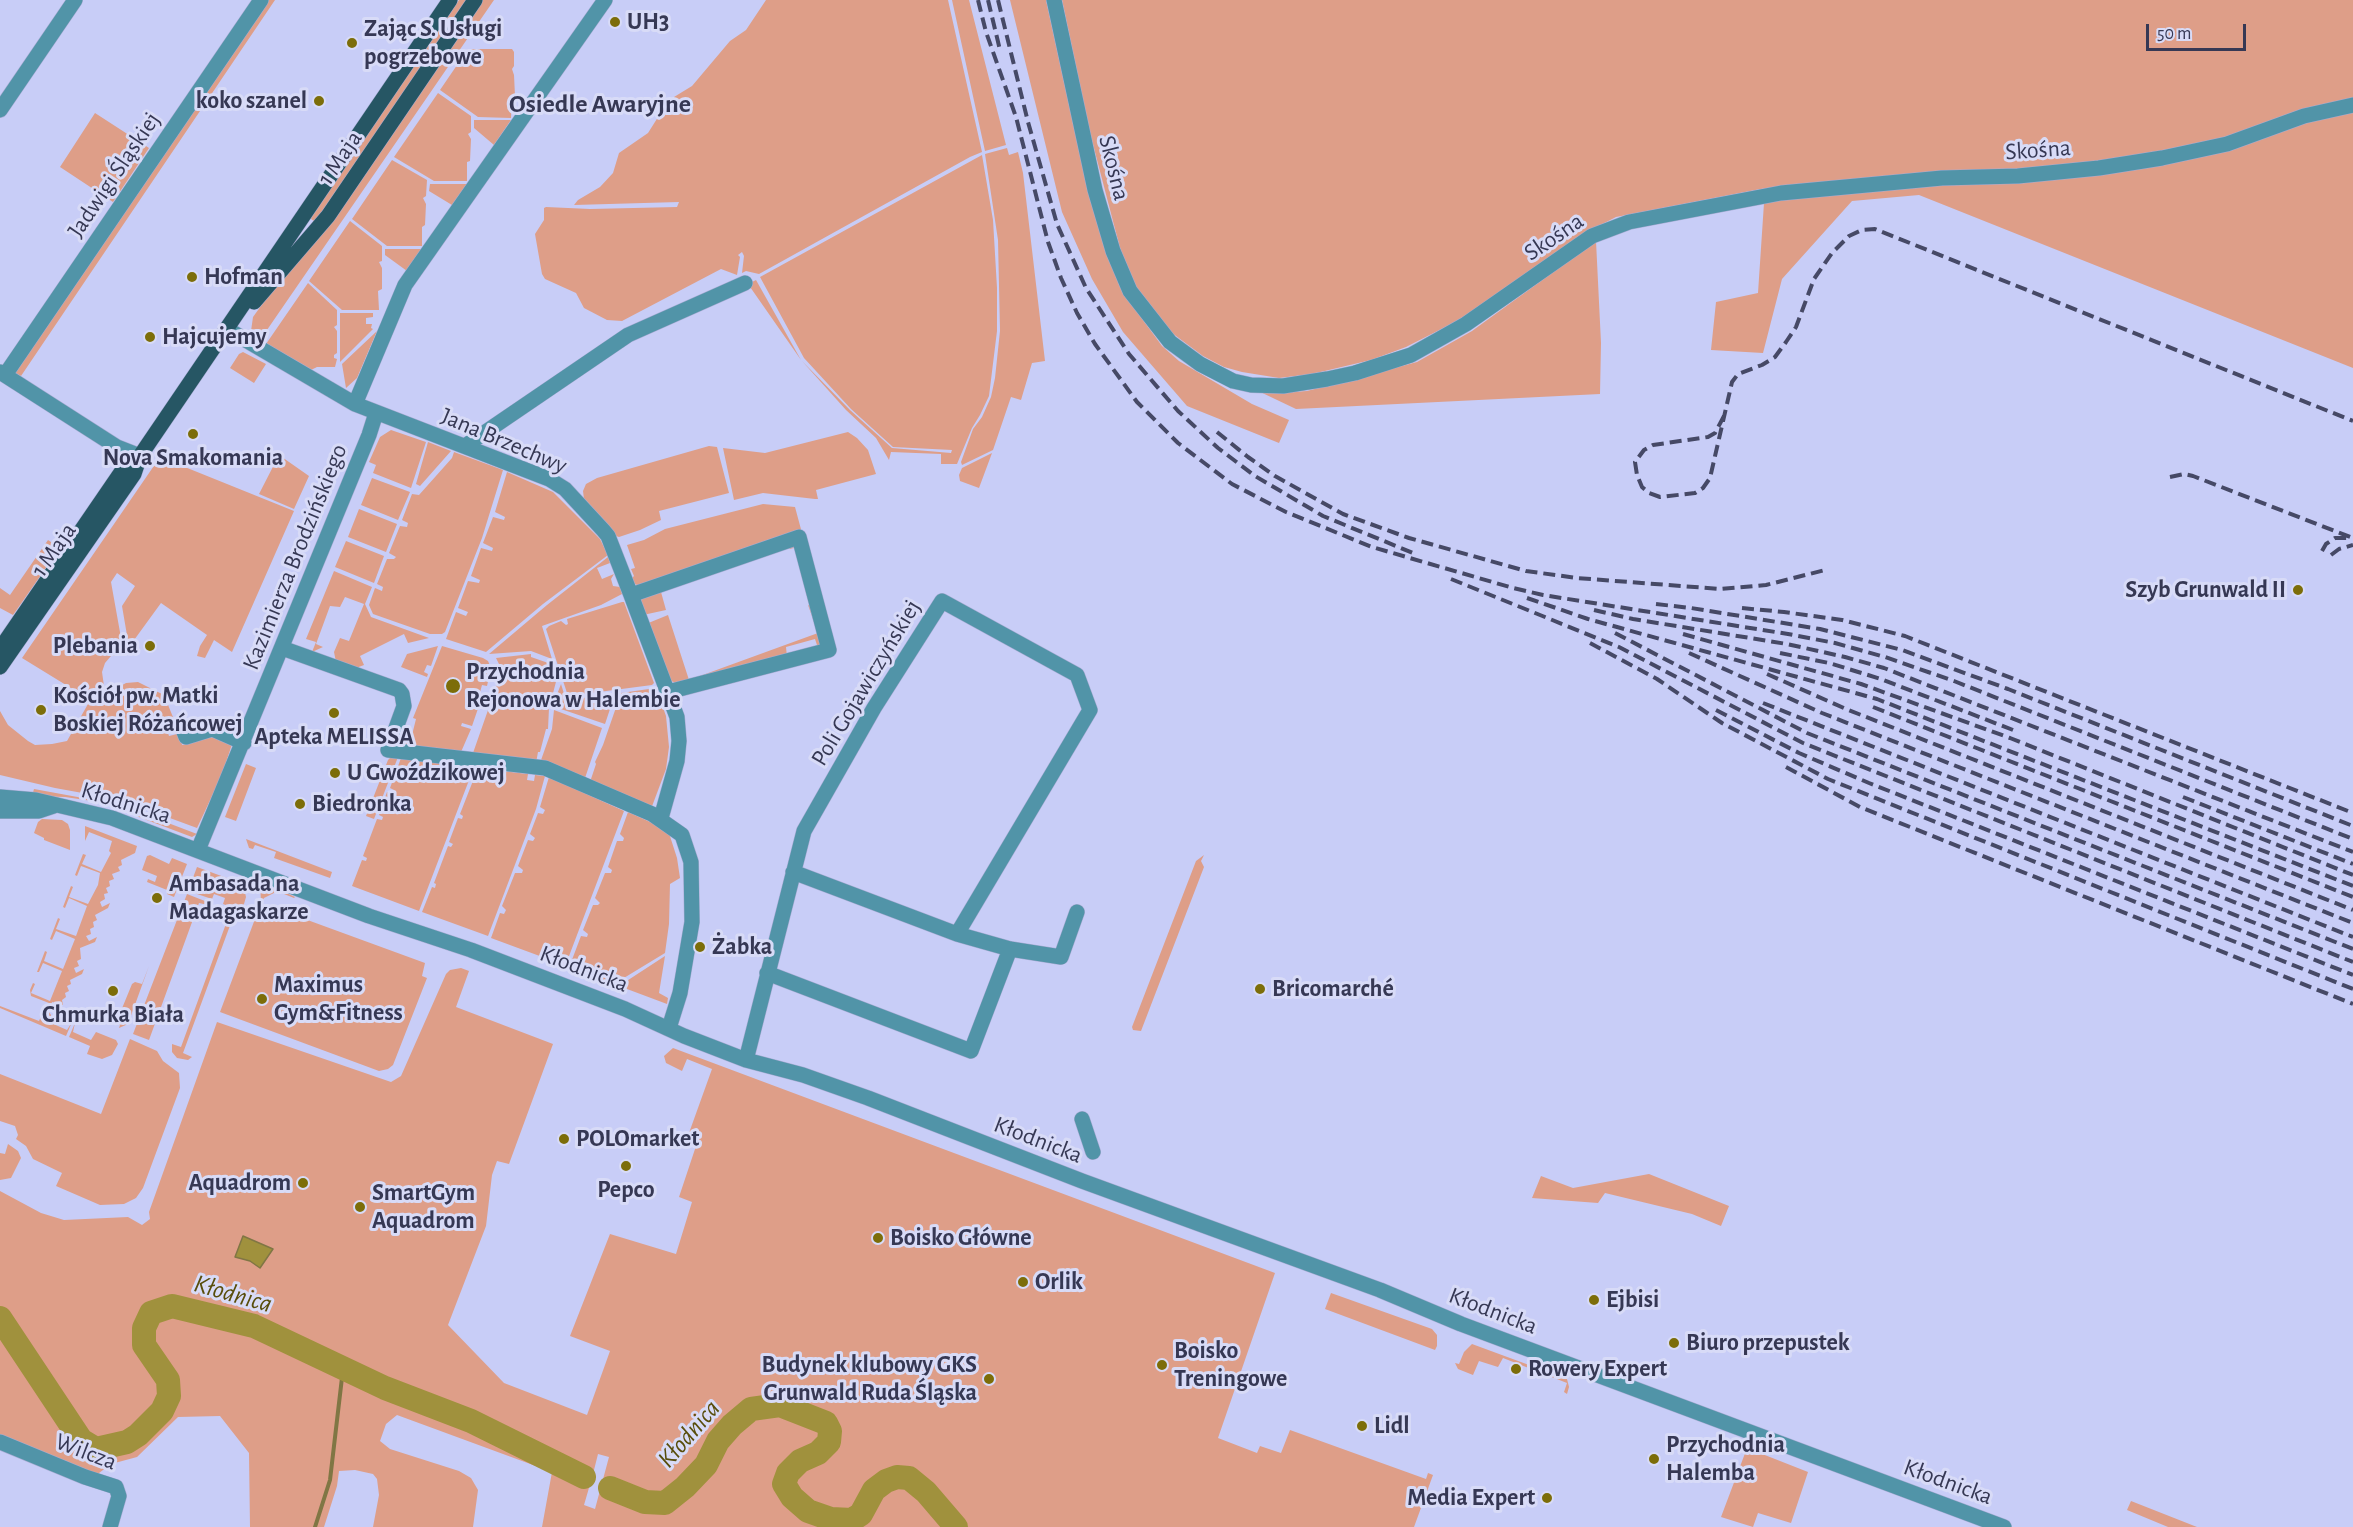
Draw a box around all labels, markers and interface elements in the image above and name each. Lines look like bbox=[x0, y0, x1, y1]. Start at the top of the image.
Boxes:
place label: UH3 bbox=[627, 8, 669, 36]
scale bar bbox=[2149, 12, 2250, 50]
place label: Zając S. Usługi pogrzebowe bbox=[364, 15, 502, 71]
marker: UH3 bbox=[608, 15, 622, 29]
text: 50 m bbox=[2157, 25, 2191, 43]
marker: Zając S. Usługi pogrzebowe bbox=[345, 36, 359, 50]
place label: koko szanel bbox=[196, 87, 307, 115]
district label: Osiedle Awaryjne bbox=[509, 88, 691, 120]
marker: koko szanel bbox=[312, 94, 326, 108]
street label: Jadwigi Śląskiej bbox=[62, 107, 166, 243]
street label: 1 Maja bbox=[311, 125, 369, 191]
street label: Skośna bbox=[1092, 133, 1136, 203]
street label: Skośna bbox=[2004, 133, 2072, 167]
street label: Skośna bbox=[1519, 207, 1589, 267]
place label: Hofman bbox=[204, 263, 283, 291]
marker: Hofman bbox=[185, 270, 199, 284]
place label: Hajcujemy bbox=[162, 323, 266, 351]
marker: Hajcujemy bbox=[143, 330, 157, 344]
street label: Jana Brzechwy bbox=[437, 402, 571, 480]
marker: Nova Smakomania bbox=[186, 427, 200, 441]
street label: Kazimierza Brodzińskiego bbox=[237, 440, 353, 674]
place label: Nova Smakomania bbox=[103, 444, 283, 472]
street label: 1 Maja bbox=[25, 517, 83, 583]
place label: Szyb Grunwald II bbox=[2125, 576, 2286, 604]
marker: Szyb Grunwald II bbox=[2291, 583, 2305, 597]
street label: Poli Gojawiczyńskiej bbox=[805, 595, 927, 771]
place label: Plebania bbox=[53, 632, 138, 660]
marker: Plebania bbox=[143, 639, 157, 653]
place label: Przychodnia Rejonowa w Halembie bbox=[466, 658, 681, 714]
marker: Przychodnia Rejonowa w Halembie bbox=[444, 677, 462, 695]
place label: Kościół pw. Matki Boskiej Różańcowej bbox=[53, 682, 243, 738]
marker: Kościół pw. Matki Boskiej Różańcowej bbox=[34, 703, 48, 717]
marker: Apteka MELISSA bbox=[327, 706, 341, 720]
place label: Apteka MELISSA bbox=[254, 723, 414, 751]
place label: U Gwoździkowej bbox=[347, 759, 505, 787]
marker: U Gwoździkowej bbox=[328, 766, 342, 780]
street label: Kłodnicka bbox=[78, 776, 174, 830]
place label: Biedronka bbox=[312, 790, 412, 818]
marker: Biedronka bbox=[293, 797, 307, 811]
place label: Ambasada na Madagaskarze bbox=[169, 870, 309, 926]
marker: Ambasada na Madagaskarze bbox=[150, 891, 164, 905]
place label: Żabka bbox=[712, 933, 772, 961]
street label: Kłodnicka bbox=[536, 939, 632, 999]
marker: Żabka bbox=[693, 940, 707, 954]
place label: Maximus Gym&Fitness bbox=[274, 971, 403, 1027]
place label: Bricomarché bbox=[1272, 975, 1394, 1003]
marker: Bricomarché bbox=[1253, 982, 1267, 996]
marker: Chmurka Biała bbox=[106, 984, 120, 998]
marker: Maximus Gym&Fitness bbox=[255, 992, 269, 1006]
place label: Chmurka Biała bbox=[42, 1001, 184, 1029]
street label: Kłodnicka bbox=[990, 1110, 1086, 1170]
place label: POLOmarket bbox=[576, 1125, 699, 1153]
marker: POLOmarket bbox=[557, 1132, 571, 1146]
marker: Pepco bbox=[619, 1159, 633, 1173]
place label: Aquadrom bbox=[188, 1169, 291, 1197]
marker: Aquadrom bbox=[296, 1176, 310, 1190]
place label: Pepco bbox=[597, 1176, 655, 1204]
place label: SmartGym Aquadrom bbox=[372, 1179, 475, 1235]
marker: SmartGym Aquadrom bbox=[353, 1200, 367, 1214]
place label: Boisko Główne bbox=[890, 1224, 1032, 1252]
marker: Boisko Główne bbox=[871, 1231, 885, 1245]
water label: Kłodnica bbox=[190, 1268, 276, 1320]
place label: Orlik bbox=[1035, 1268, 1083, 1296]
marker: Orlik bbox=[1016, 1275, 1030, 1289]
street label: Kłodnicka bbox=[1445, 1281, 1541, 1341]
place label: Ejbisi bbox=[1606, 1286, 1659, 1314]
marker: Ejbisi bbox=[1587, 1293, 1601, 1307]
place label: Biuro przepustek bbox=[1686, 1329, 1850, 1357]
marker: Biuro przepustek bbox=[1667, 1336, 1681, 1350]
place label: Boisko Treningowe bbox=[1174, 1337, 1287, 1393]
place label: Budynek klubowy GKS Grunwald Ruda Śląska bbox=[762, 1351, 977, 1407]
place label: Rowery Expert bbox=[1528, 1355, 1667, 1383]
marker: Boisko Treningowe bbox=[1155, 1358, 1169, 1372]
marker: Rowery Expert bbox=[1509, 1362, 1523, 1376]
marker: Budynek klubowy GKS Grunwald Ruda Śląska bbox=[982, 1372, 996, 1386]
water label: Kłodnica bbox=[651, 1394, 727, 1474]
place label: Lidl bbox=[1374, 1412, 1410, 1440]
marker: Lidl bbox=[1355, 1419, 1369, 1433]
street label: Wilcza bbox=[51, 1427, 121, 1477]
place label: Przychodnia Halemba bbox=[1666, 1431, 1785, 1487]
marker: Przychodnia Halemba bbox=[1647, 1452, 1661, 1466]
street label: Kłodnicka bbox=[1900, 1453, 1996, 1511]
place label: Media Expert bbox=[1407, 1484, 1535, 1512]
marker: Media Expert bbox=[1540, 1491, 1554, 1505]

